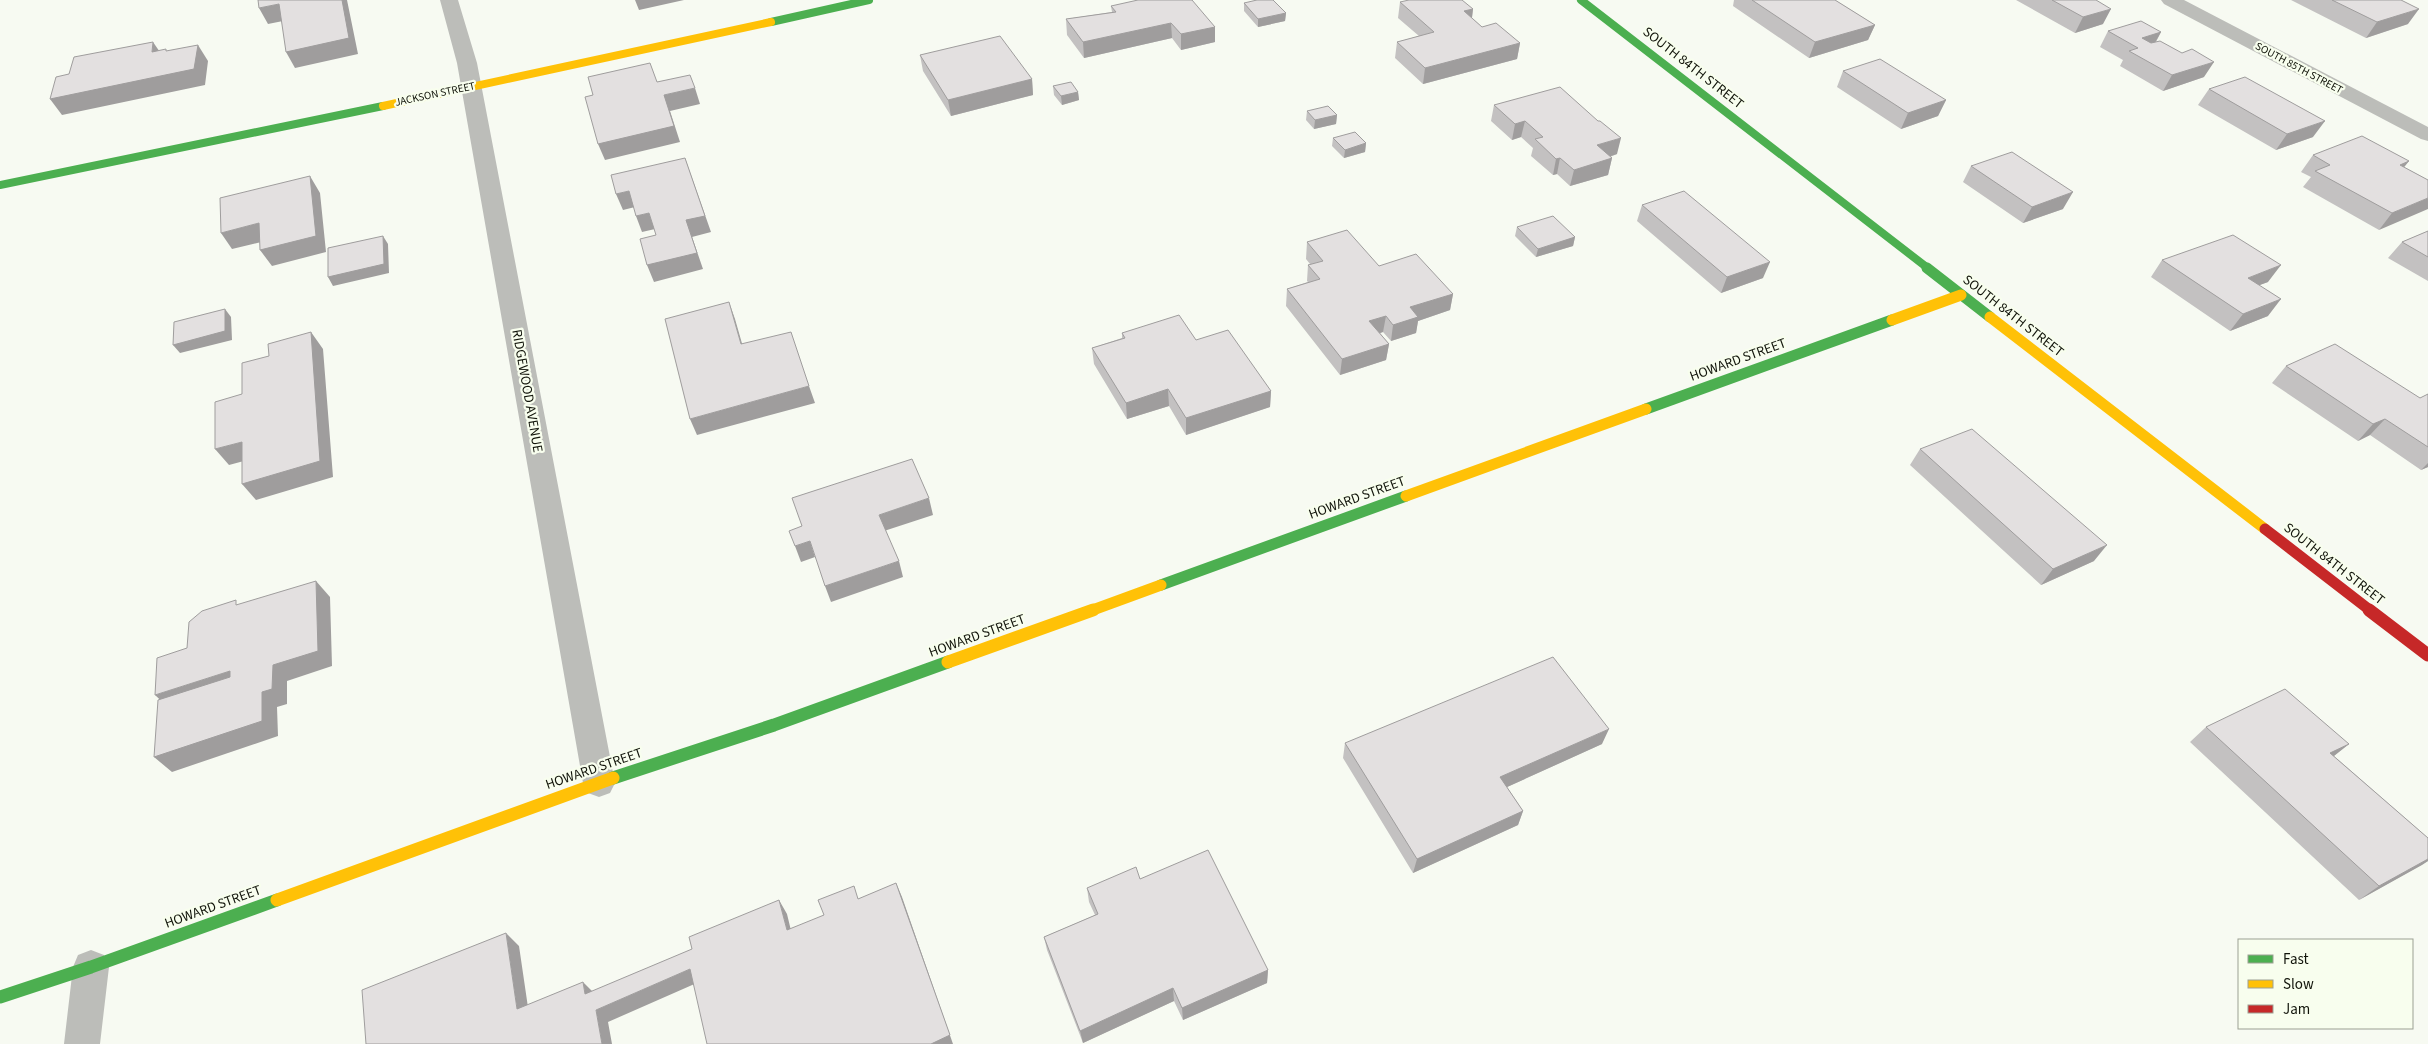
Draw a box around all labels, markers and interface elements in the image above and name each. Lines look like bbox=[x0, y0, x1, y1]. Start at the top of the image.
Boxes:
street label: SOUTH 84TH STREET bbox=[1638, 22, 1748, 114]
street label: SOUTH 85TH STREET bbox=[2253, 39, 2345, 97]
street label: JACKSON STREET bbox=[394, 78, 477, 110]
street label: SOUTH 84TH STREET bbox=[1958, 270, 2068, 362]
street label: RIDGEWOOD AVENUE bbox=[506, 328, 548, 454]
street label: HOWARD STREET bbox=[1687, 333, 1789, 387]
street label: HOWARD STREET bbox=[1306, 471, 1408, 525]
street label: SOUTH 84TH STREET bbox=[2279, 518, 2389, 610]
street label: HOWARD STREET bbox=[926, 609, 1028, 663]
street label: HOWARD STREET bbox=[543, 743, 646, 795]
street label: HOWARD STREET bbox=[162, 880, 264, 934]
legend bbox=[2238, 939, 2413, 1029]
text: Fast bbox=[2283, 949, 2309, 970]
text: Slow bbox=[2283, 974, 2314, 995]
text: Jam bbox=[2283, 999, 2310, 1020]

